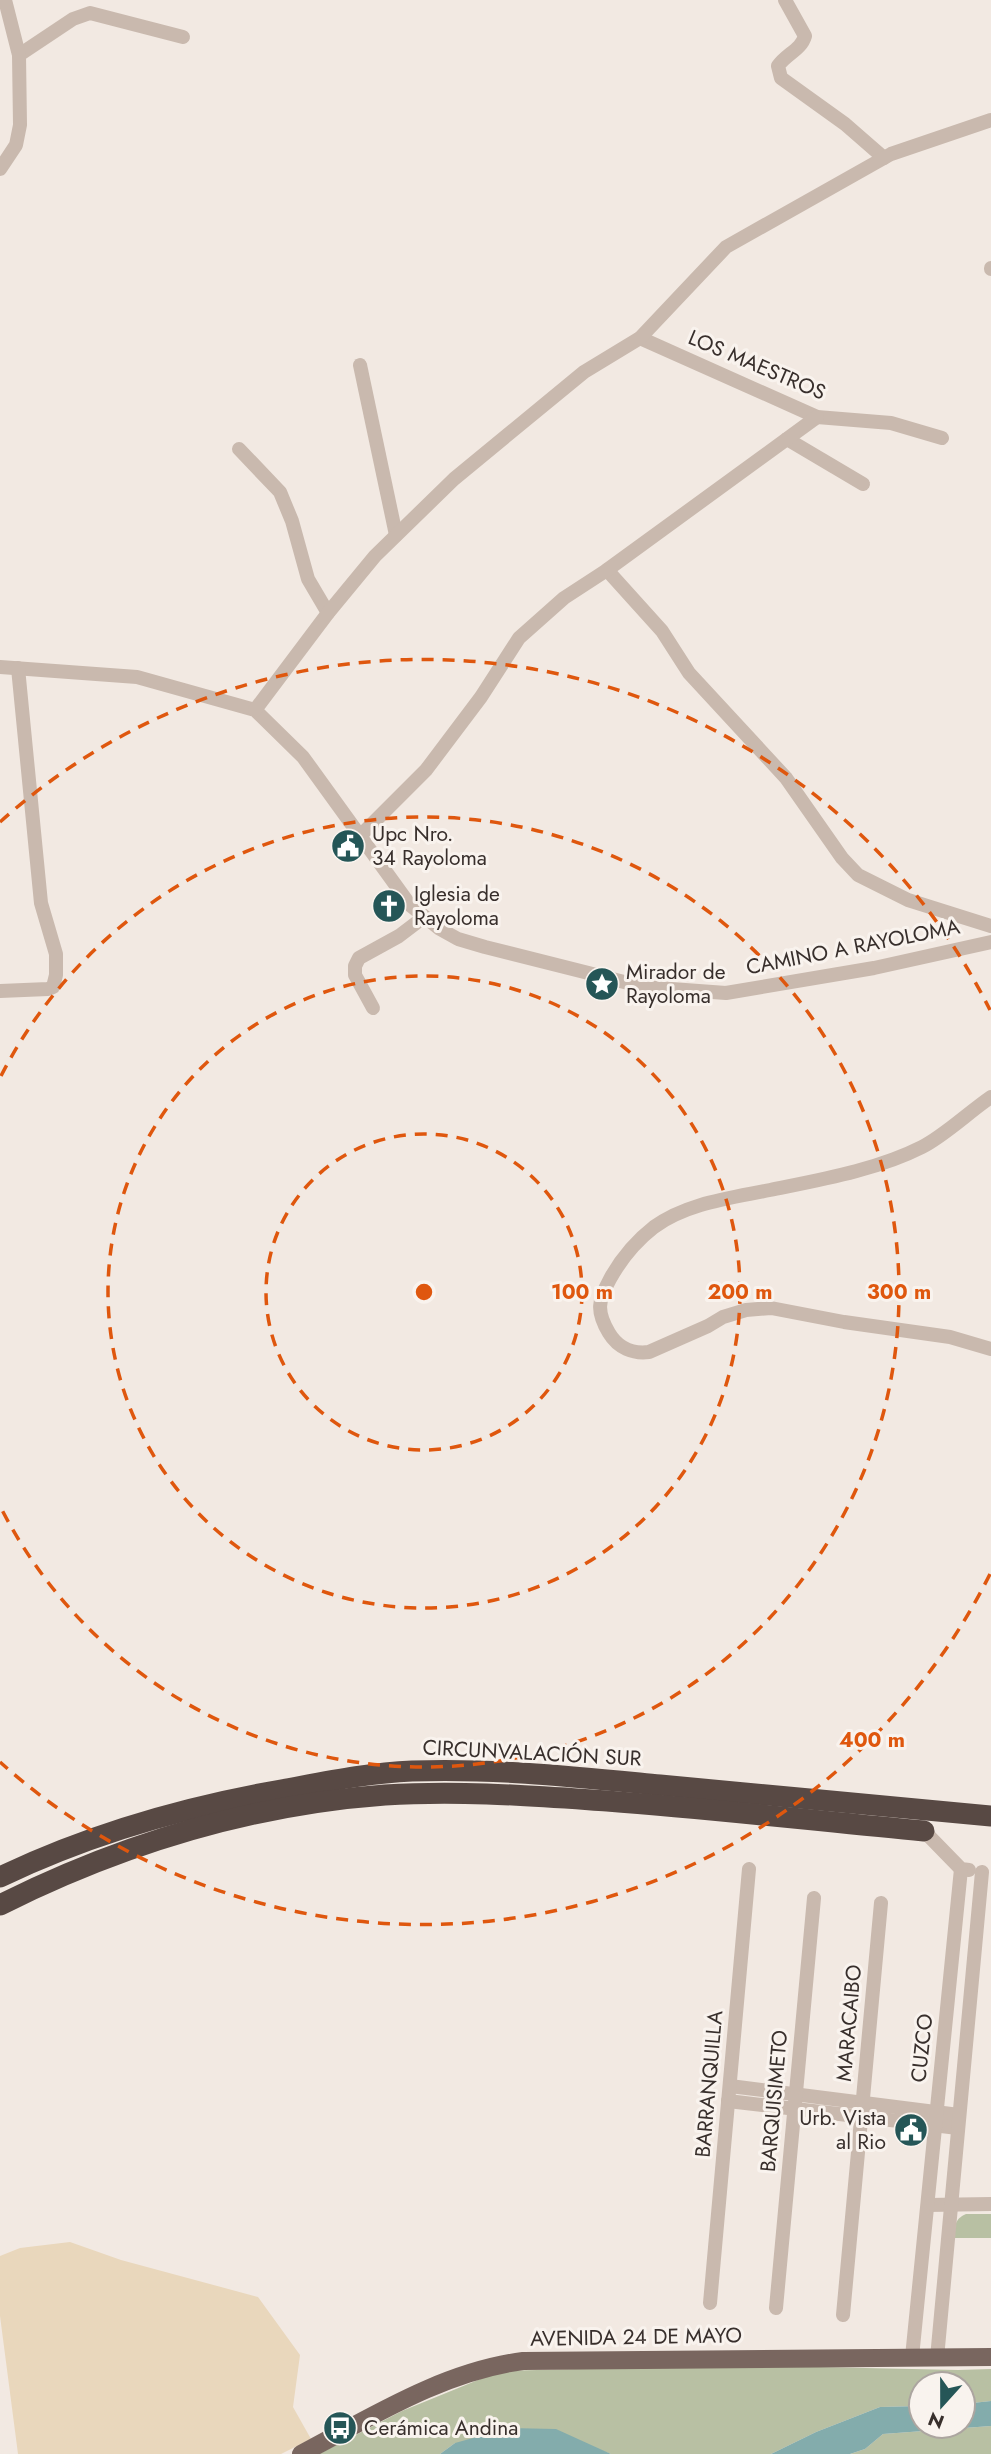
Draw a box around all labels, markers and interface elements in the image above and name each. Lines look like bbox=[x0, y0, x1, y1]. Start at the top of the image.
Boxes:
street label: LOS MAESTROS bbox=[684, 323, 830, 407]
place label: Upc Nro. 34 Rayoloma bbox=[372, 819, 487, 873]
public building icon: Upc Nro. 34 Rayoloma bbox=[329, 827, 367, 865]
place label: Iglesia de Rayoloma bbox=[414, 879, 500, 933]
church icon: Iglesia de Rayoloma bbox=[370, 887, 408, 925]
street label: CAMINO A RAYOLOMA bbox=[744, 912, 963, 982]
place label: Mirador de Rayoloma bbox=[626, 957, 726, 1011]
place icon: Mirador de Rayoloma bbox=[583, 965, 621, 1003]
text: 100 m bbox=[551, 1277, 613, 1307]
text: 200 m bbox=[707, 1277, 773, 1307]
text: 300 m bbox=[867, 1277, 931, 1307]
centre of rings bbox=[412, 1280, 436, 1304]
text: 400 m bbox=[839, 1725, 905, 1755]
street label: CIRCUNVALACIÓN SUR bbox=[422, 1732, 642, 1774]
street label: MARACAIBO bbox=[829, 1963, 869, 2083]
street label: BARRANQUILLA bbox=[688, 2009, 730, 2159]
street label: CUZCO bbox=[903, 2012, 941, 2084]
street label: BARQUISIMETO bbox=[753, 2029, 795, 2173]
place label: Urb. Vista al Rio bbox=[799, 2103, 886, 2157]
public building icon: Urb. Vista al Rio bbox=[892, 2111, 930, 2149]
street label: AVENIDA 24 DE MAYO bbox=[530, 2320, 742, 2354]
north arrow bbox=[907, 2370, 977, 2440]
text: N bbox=[924, 2405, 948, 2436]
bus stop icon: Cerámica Andina bbox=[321, 2409, 359, 2447]
place label: Cerámica Andina bbox=[364, 2413, 518, 2443]

